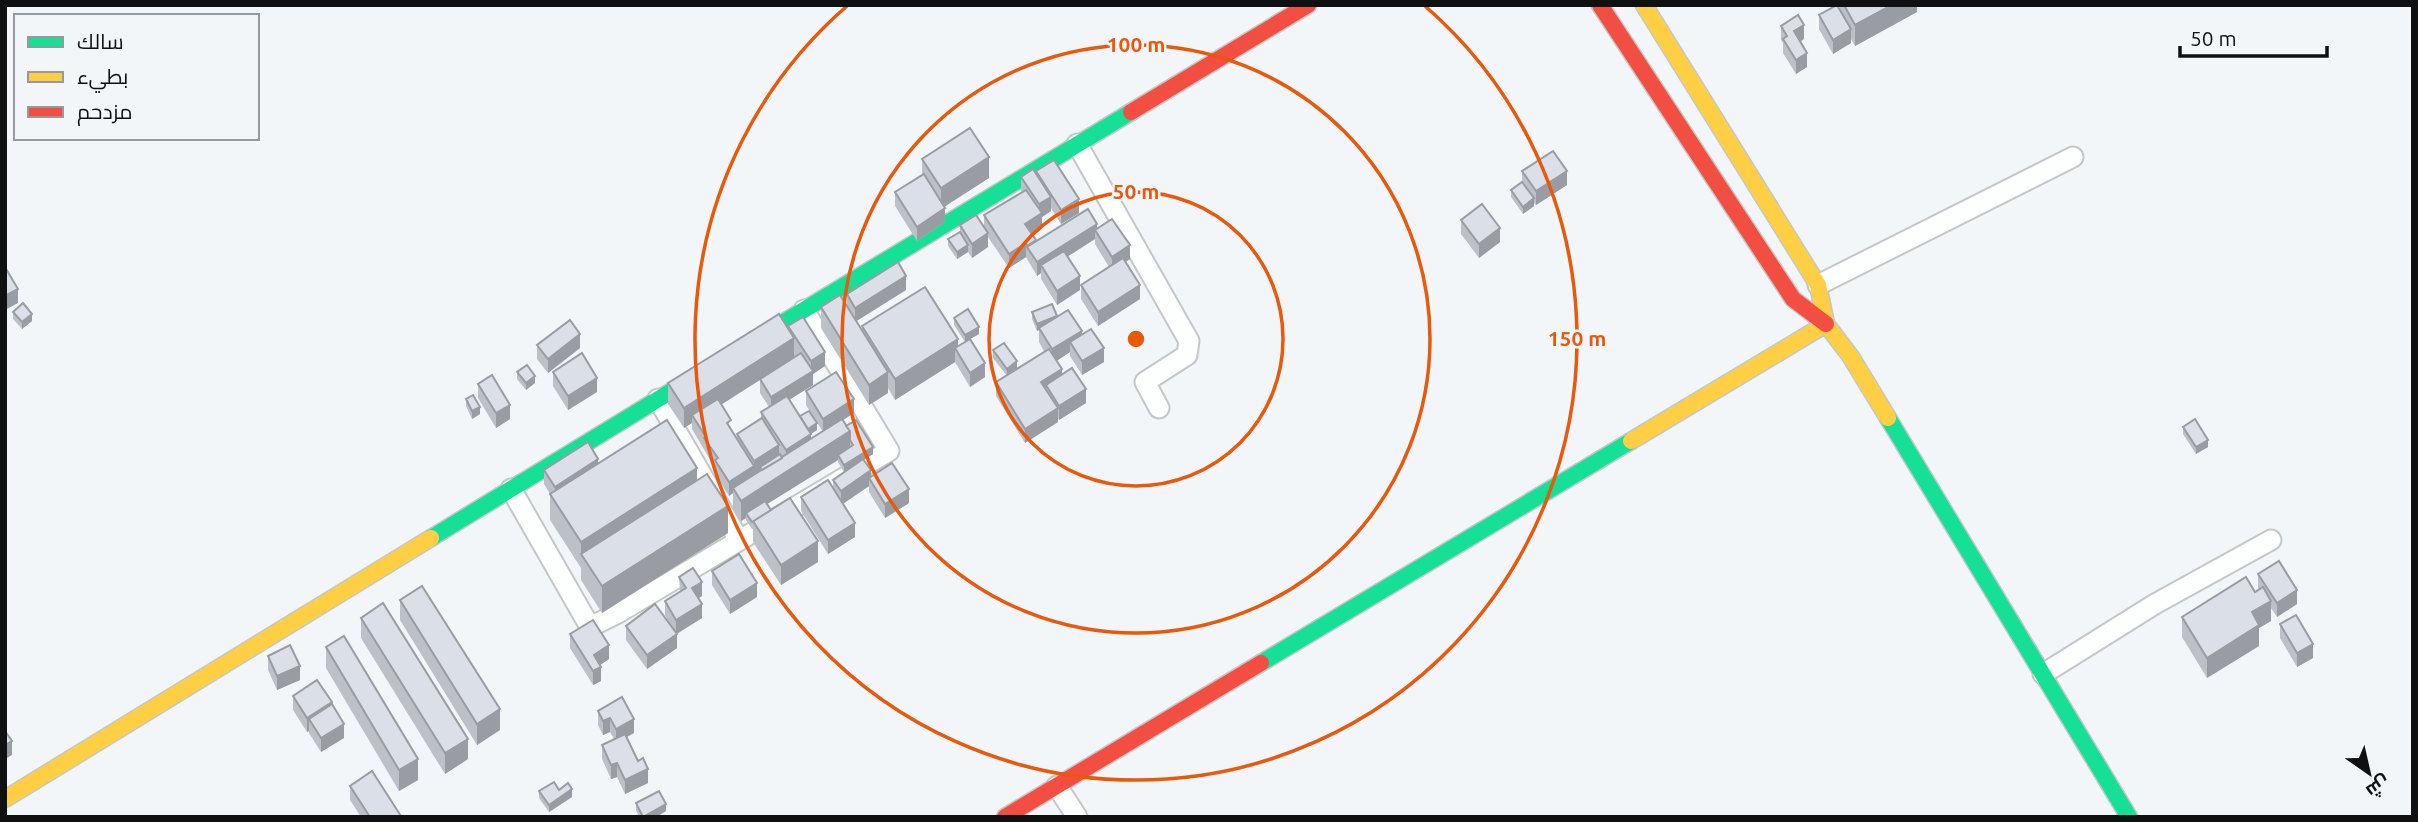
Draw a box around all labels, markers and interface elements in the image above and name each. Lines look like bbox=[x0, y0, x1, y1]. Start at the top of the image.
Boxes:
legend bbox=[14, 14, 259, 140]
scale bar bbox=[2180, 14, 2327, 58]
text: 50 m bbox=[2190, 26, 2237, 50]
text: سالك bbox=[77, 29, 124, 53]
text: 100 m bbox=[1107, 32, 1165, 56]
text: بطيء bbox=[77, 64, 128, 93]
text: مزدحم bbox=[77, 99, 132, 126]
text: 50 m bbox=[1113, 179, 1159, 203]
text: 150 m bbox=[1548, 326, 1606, 350]
centre of rings bbox=[1124, 327, 1148, 351]
north arrow bbox=[2334, 738, 2404, 808]
text: ش bbox=[2362, 770, 2395, 803]

